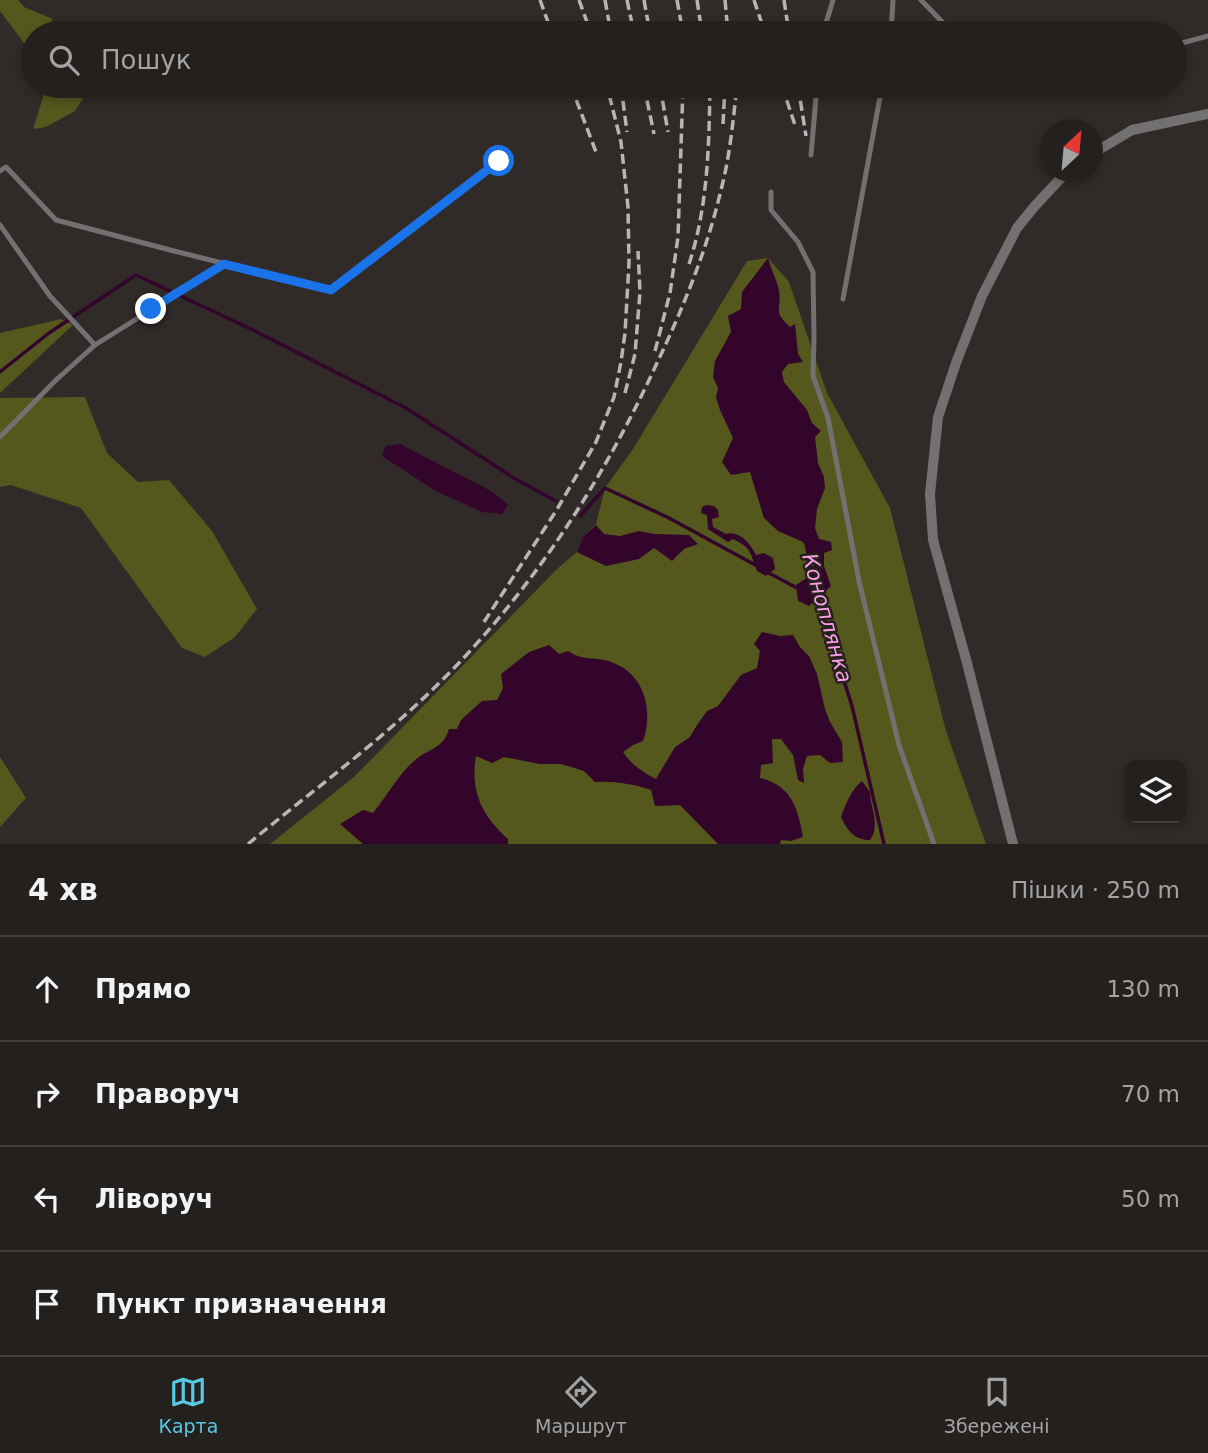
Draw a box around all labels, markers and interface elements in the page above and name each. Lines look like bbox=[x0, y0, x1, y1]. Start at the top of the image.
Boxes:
search box bbox=[21, 21, 1187, 98]
icon: search bbox=[45, 41, 83, 79]
text: Пошук bbox=[101, 45, 191, 75]
north arrow bbox=[1040, 119, 1103, 182]
route start bbox=[483, 145, 514, 176]
route end bbox=[135, 293, 166, 324]
water label: Коноплянка bbox=[797, 551, 857, 685]
map controls bbox=[1124, 760, 1187, 823]
button: layers bbox=[1124, 760, 1187, 823]
text: 4 хв bbox=[28, 872, 98, 907]
text: Пішки · 250 m bbox=[1011, 877, 1180, 903]
icon: ahead bbox=[28, 970, 66, 1008]
text: Прямо bbox=[95, 974, 191, 1004]
text: 130 m bbox=[1106, 976, 1180, 1002]
icon: right bbox=[28, 1075, 66, 1113]
text: Праворуч bbox=[95, 1079, 241, 1109]
text: 70 m bbox=[1121, 1081, 1180, 1107]
icon: left bbox=[28, 1180, 66, 1218]
text: Ліворуч bbox=[95, 1184, 213, 1214]
text: 50 m bbox=[1121, 1186, 1180, 1212]
icon: arrive bbox=[28, 1285, 66, 1323]
text: Пункт призначення bbox=[95, 1289, 387, 1319]
tab: Карта bbox=[158, 1373, 218, 1437]
tab: Маршрут bbox=[535, 1373, 627, 1437]
tab: Збережені bbox=[944, 1373, 1050, 1437]

